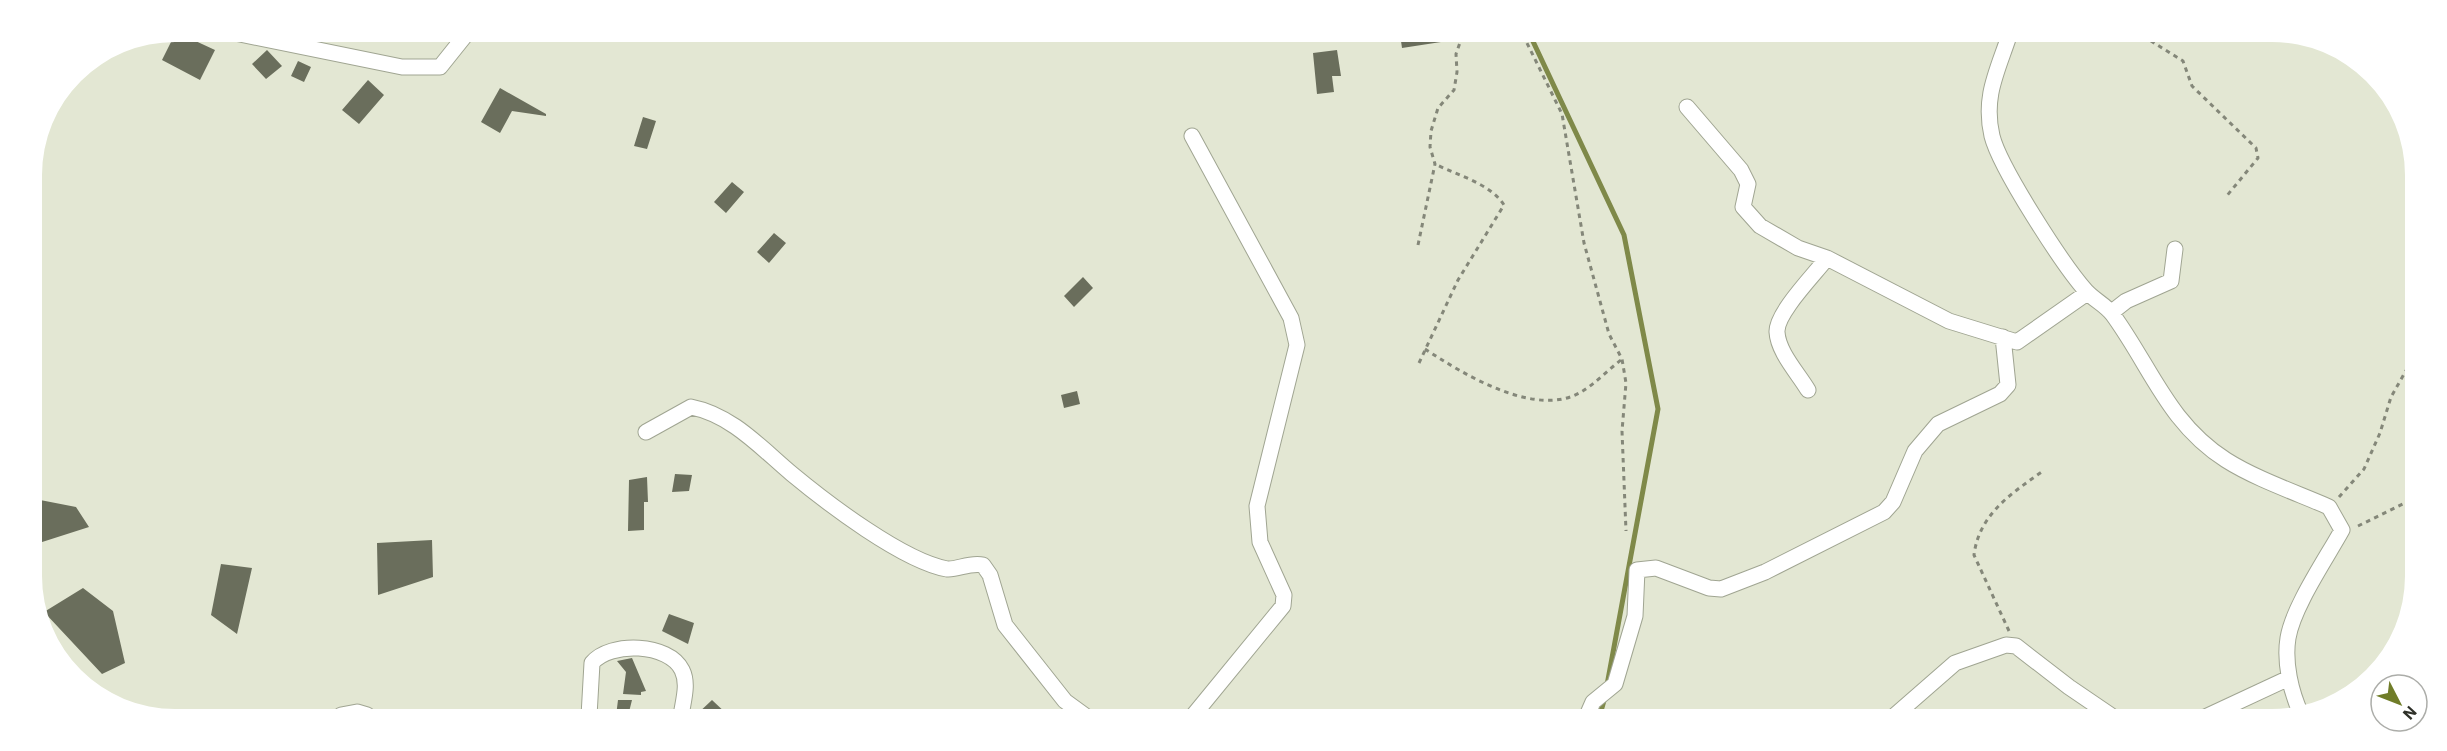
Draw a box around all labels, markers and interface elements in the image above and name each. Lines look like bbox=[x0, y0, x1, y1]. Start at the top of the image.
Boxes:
north arrow bbox=[2369, 673, 2429, 733]
text: N bbox=[2399, 702, 2421, 724]

